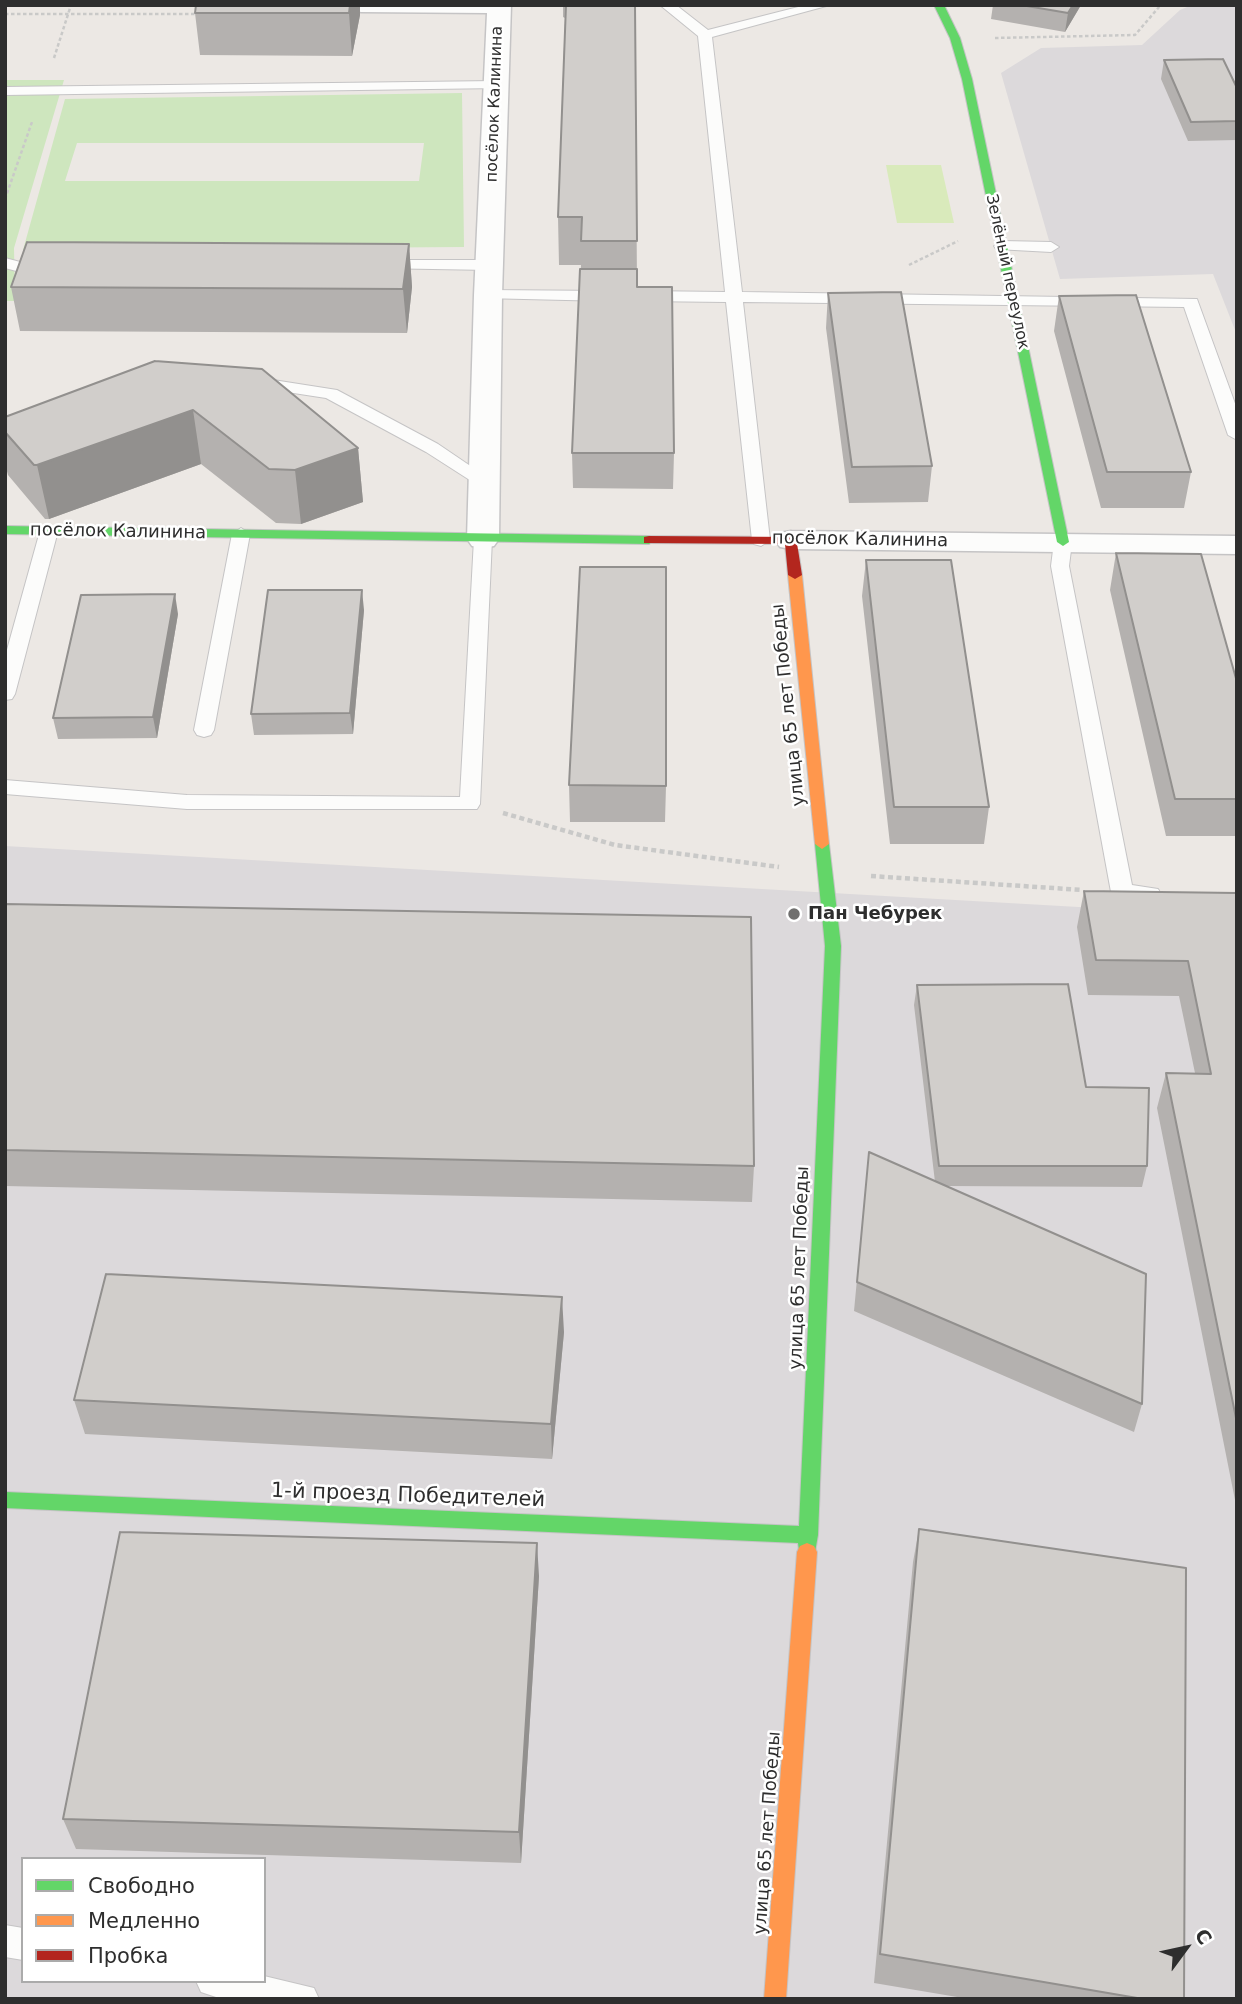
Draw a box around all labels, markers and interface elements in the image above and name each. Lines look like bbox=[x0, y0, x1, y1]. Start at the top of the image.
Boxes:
street label: посёлок Калинина bbox=[483, 25, 507, 183]
street label: Зелёный переулок bbox=[981, 193, 1033, 351]
street label: посёлок Калинина bbox=[30, 520, 206, 544]
street label: посёлок Калинина bbox=[772, 528, 948, 552]
street label: улица 65 лет Победы bbox=[768, 603, 810, 807]
place label: Пан Чебурек bbox=[808, 903, 942, 925]
marker: Пан Чебурек bbox=[786, 906, 802, 922]
street label: улица 65 лет Победы bbox=[786, 1166, 814, 1370]
street label: 1-й проезд Победителей bbox=[271, 1479, 545, 1513]
street label: улица 65 лет Победы bbox=[750, 1731, 786, 1935]
legend bbox=[21, 1857, 266, 1983]
text: Свободно bbox=[88, 1874, 195, 1898]
text: Медленно bbox=[88, 1909, 200, 1933]
north arrow bbox=[1151, 1913, 1221, 1983]
text: С bbox=[1191, 1925, 1217, 1948]
text: Пробка bbox=[88, 1944, 168, 1968]

